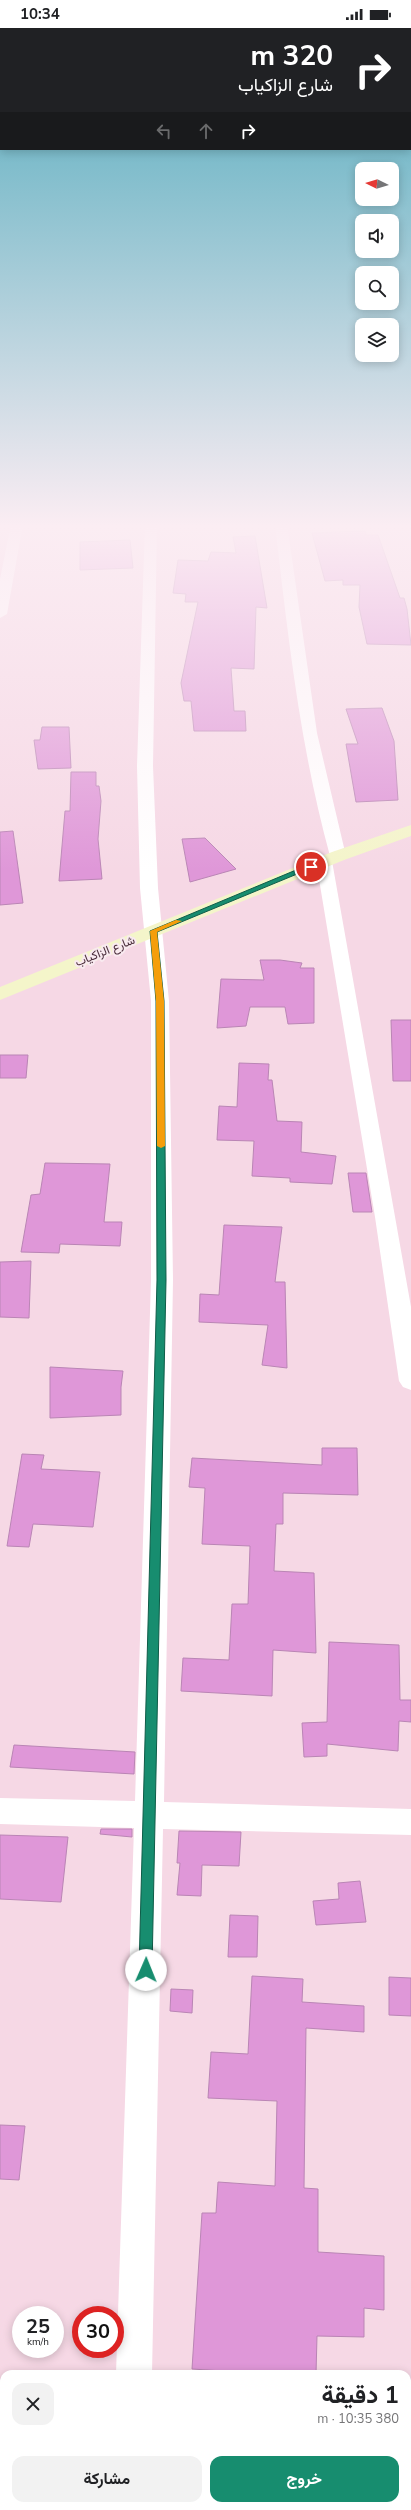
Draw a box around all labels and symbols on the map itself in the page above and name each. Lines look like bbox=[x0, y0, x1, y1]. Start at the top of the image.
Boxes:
north arrow bbox=[355, 162, 399, 206]
pin bbox=[294, 850, 328, 884]
street label: شارع الزاكياب bbox=[73, 932, 138, 971]
position arrow bbox=[125, 1949, 167, 1991]
speed limit sign: 30 bbox=[72, 2306, 124, 2358]

